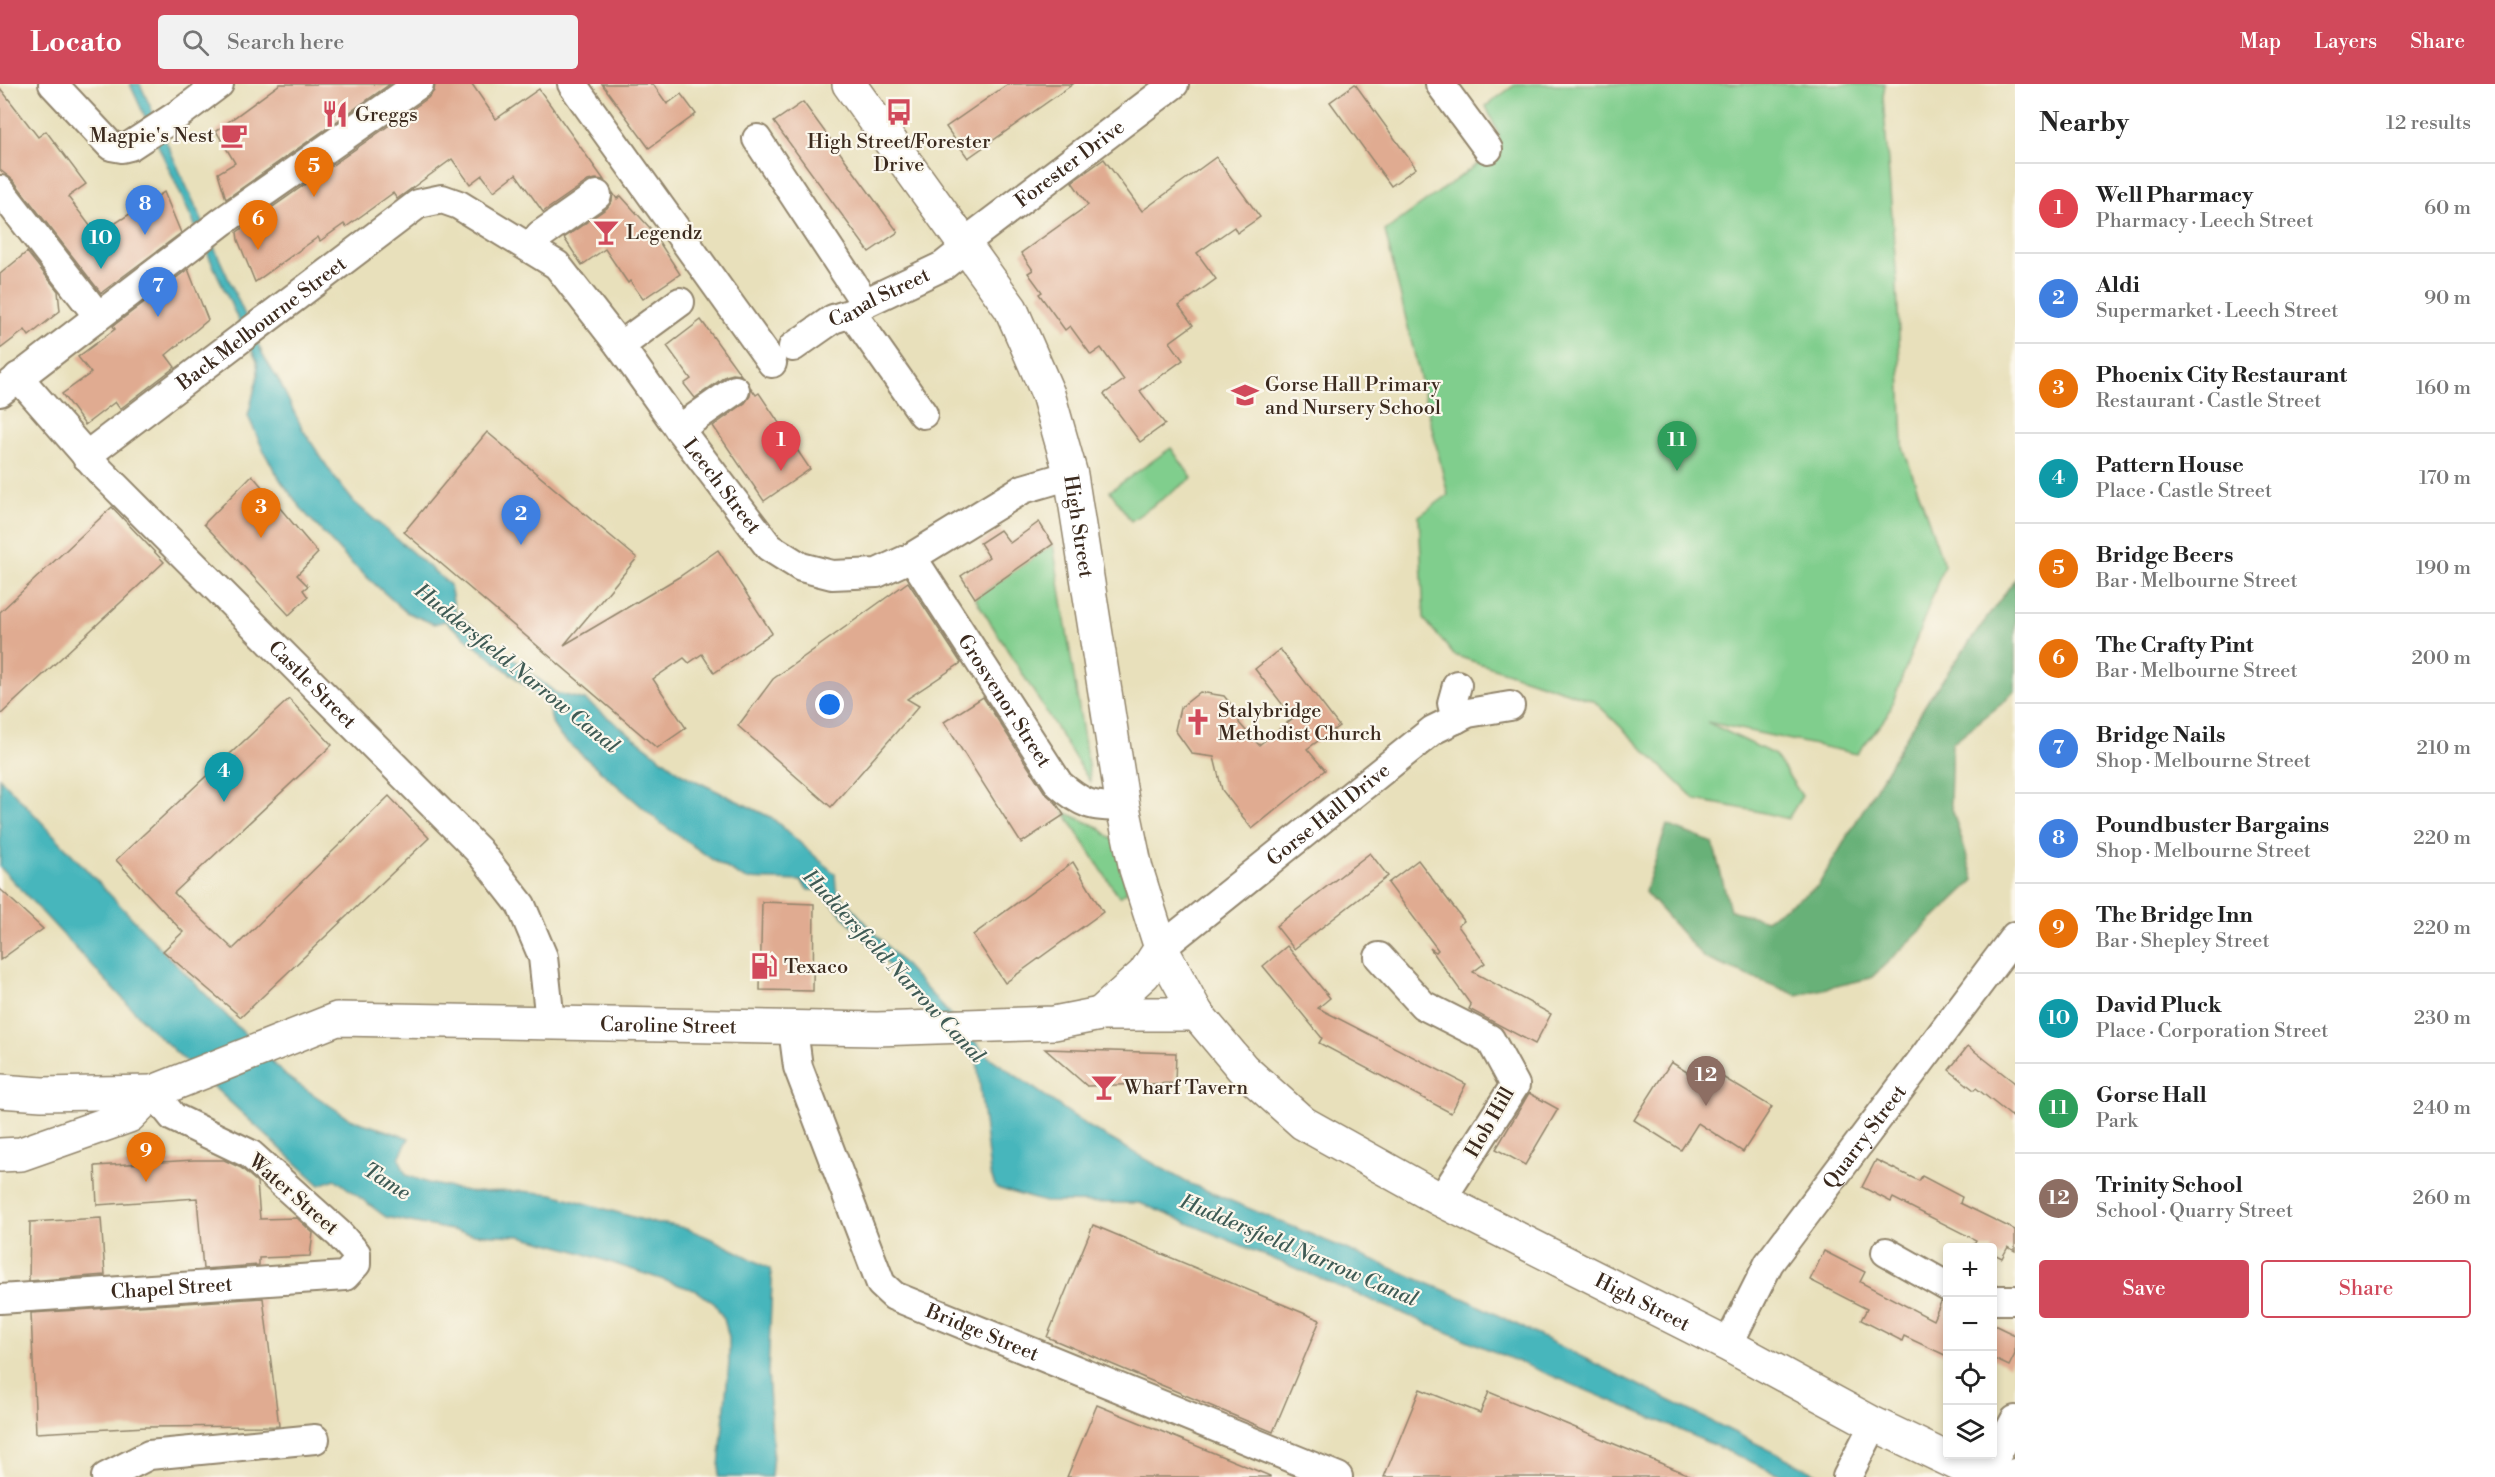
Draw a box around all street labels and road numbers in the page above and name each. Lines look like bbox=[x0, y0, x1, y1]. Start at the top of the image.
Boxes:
street label: Forester Drive bbox=[1010, 115, 1130, 214]
street label: Back Melbourne Street bbox=[172, 252, 352, 397]
street label: Canal Street bbox=[826, 263, 934, 334]
street label: Leech Street bbox=[677, 434, 766, 539]
street label: High Street bbox=[1057, 473, 1098, 579]
street label: Grosvenor Street bbox=[951, 630, 1056, 773]
street label: Castle Street bbox=[262, 636, 361, 735]
street label: Gorse Hall Drive bbox=[1262, 758, 1396, 872]
street label: Caroline Street bbox=[600, 1013, 737, 1040]
street label: Quarry Street bbox=[1818, 1080, 1913, 1194]
street label: Hob Hill bbox=[1460, 1083, 1520, 1162]
street label: Water Street bbox=[242, 1149, 343, 1241]
street label: High Street bbox=[1590, 1269, 1694, 1338]
street label: Chapel Street bbox=[110, 1273, 233, 1306]
street label: Bridge Street bbox=[921, 1299, 1042, 1368]

